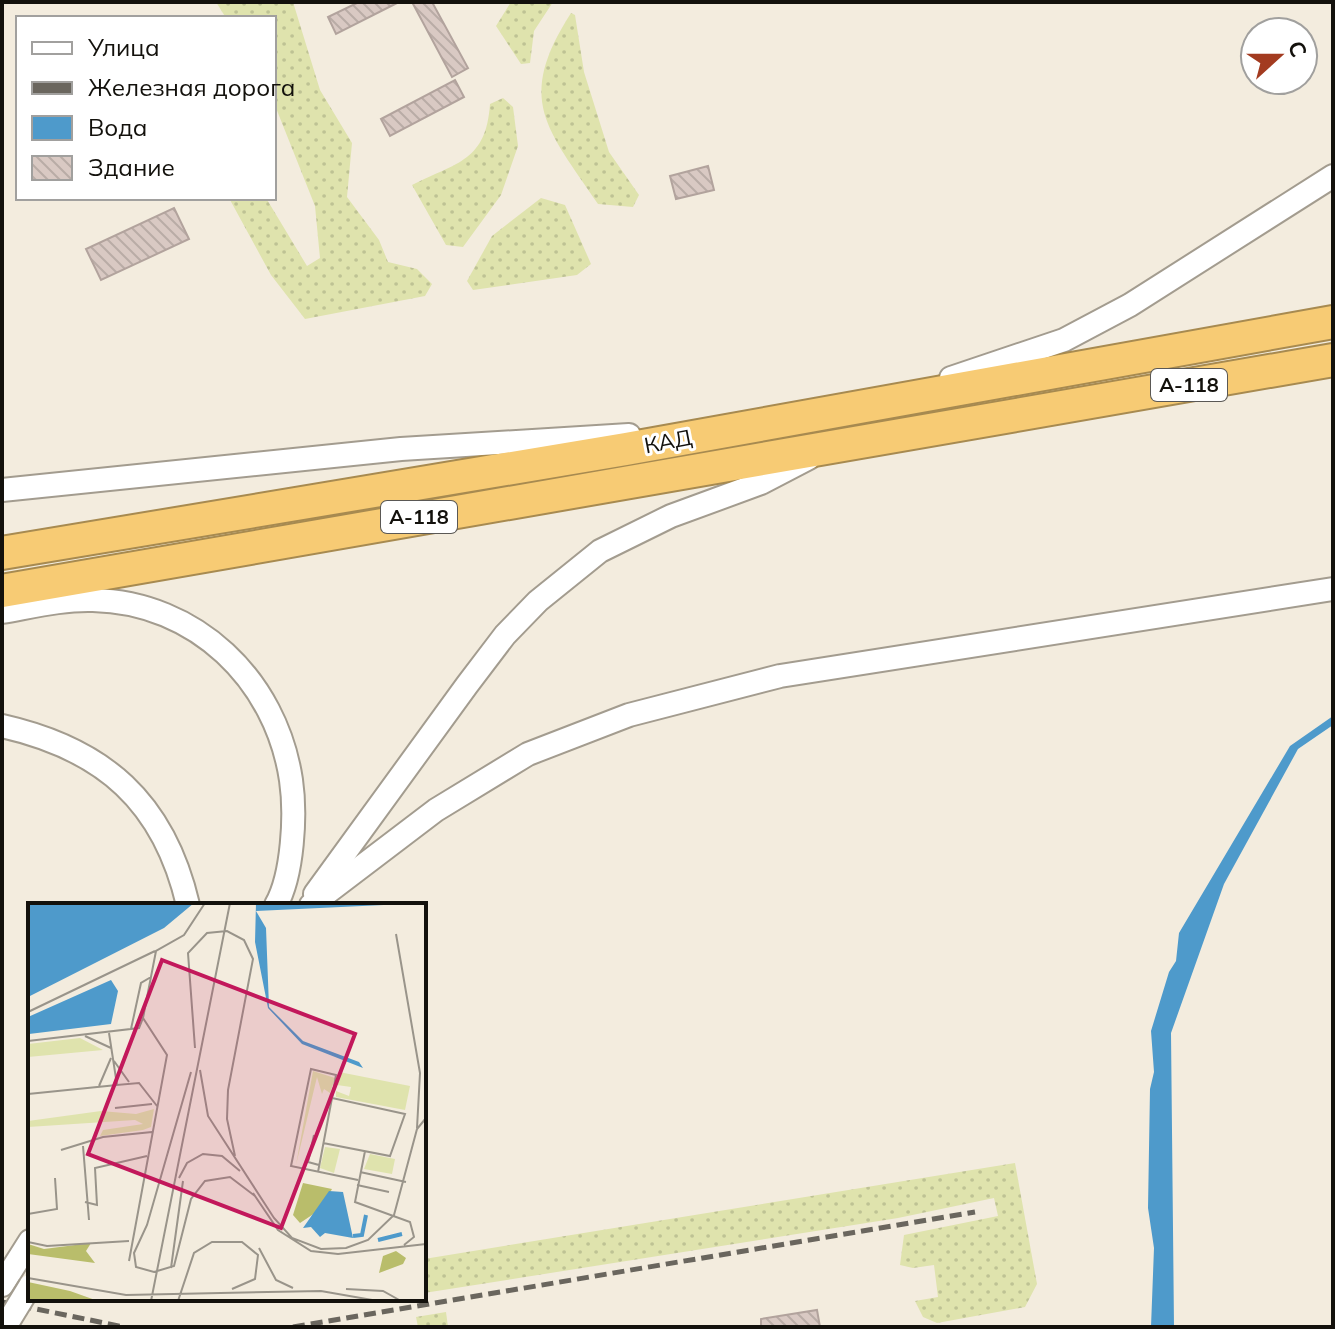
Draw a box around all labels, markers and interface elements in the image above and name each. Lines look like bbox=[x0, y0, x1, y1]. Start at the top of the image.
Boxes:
legend bbox=[16, 16, 276, 200]
north arrow bbox=[1239, 16, 1319, 96]
text: Улица bbox=[87, 32, 160, 62]
text: С bbox=[1282, 37, 1313, 61]
text: Железная дорога bbox=[88, 72, 296, 102]
text: Вода bbox=[88, 112, 148, 142]
text: Здание bbox=[88, 152, 175, 182]
road number: А-118 bbox=[1151, 369, 1227, 401]
street label: КАД bbox=[642, 423, 695, 459]
road number: А-118 bbox=[381, 501, 457, 533]
inset map bbox=[28, 903, 426, 1301]

